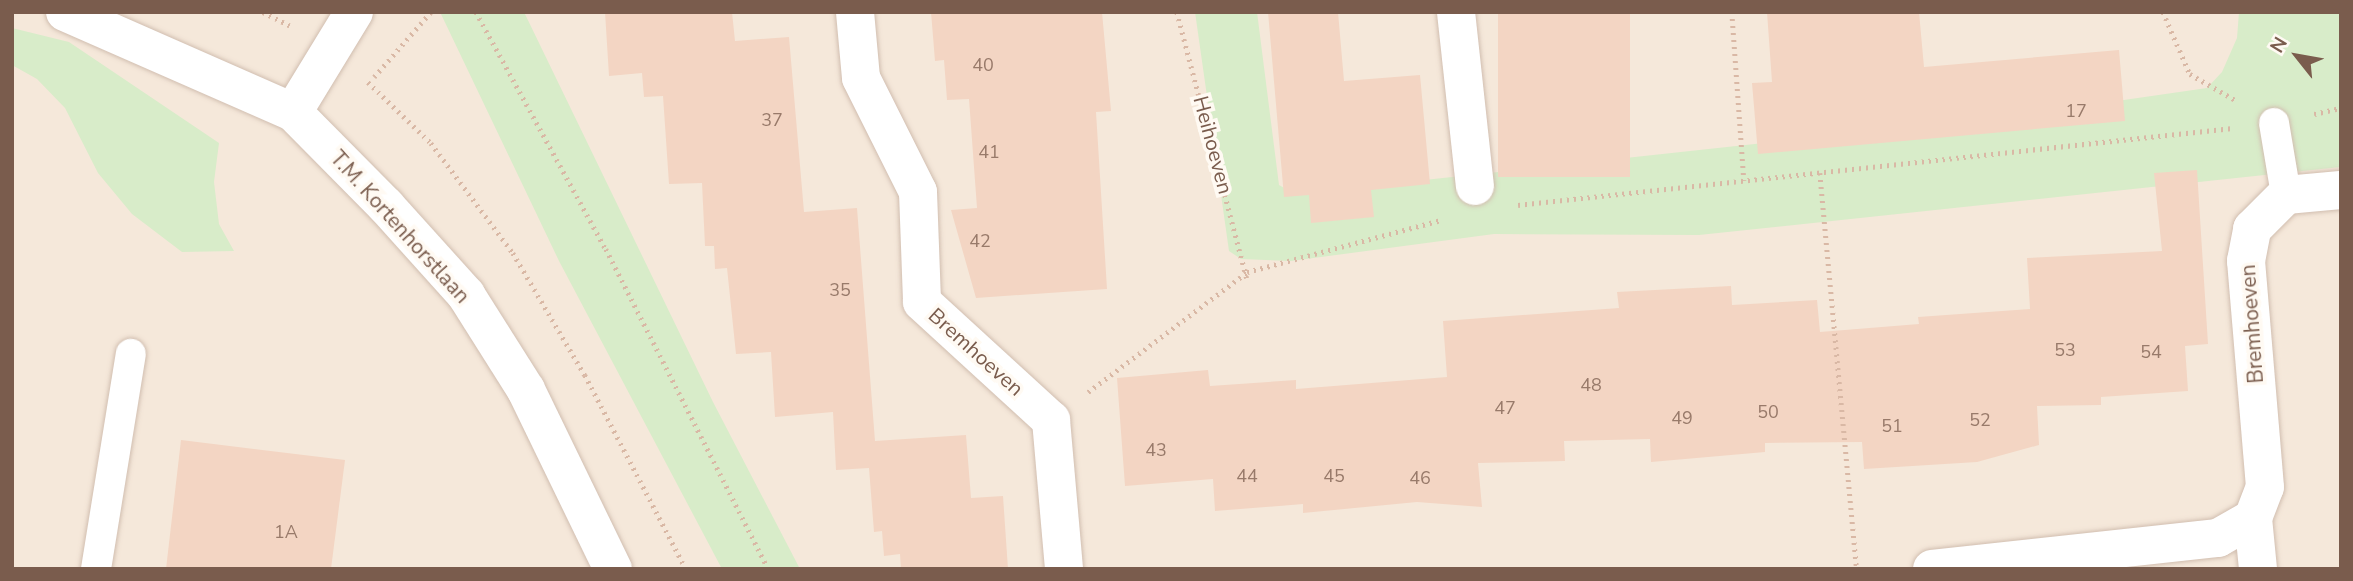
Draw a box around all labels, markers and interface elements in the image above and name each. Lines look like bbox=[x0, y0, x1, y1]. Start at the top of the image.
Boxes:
north arrow bbox=[2262, 21, 2332, 91]
text: N bbox=[2264, 32, 2294, 58]
house number: 40 bbox=[972, 54, 994, 76]
street label: Heihoeven bbox=[1188, 93, 1238, 197]
house number: 17 bbox=[2065, 100, 2087, 122]
house number: 37 bbox=[761, 109, 783, 131]
house number: 41 bbox=[978, 141, 1000, 163]
street label: T.M. Kortenhorstlaan bbox=[325, 146, 475, 308]
house number: 42 bbox=[969, 230, 991, 252]
street label: Bremhoeven bbox=[2235, 264, 2269, 384]
house number: 35 bbox=[829, 279, 851, 301]
street label: Bremhoeven bbox=[923, 303, 1029, 401]
house number: 53 bbox=[2054, 339, 2076, 361]
house number: 54 bbox=[2140, 341, 2162, 363]
house number: 48 bbox=[1580, 374, 1602, 396]
house number: 47 bbox=[1494, 397, 1516, 419]
house number: 50 bbox=[1757, 401, 1779, 423]
house number: 49 bbox=[1671, 407, 1693, 429]
house number: 52 bbox=[1969, 409, 1991, 431]
house number: 51 bbox=[1881, 415, 1903, 437]
house number: 43 bbox=[1145, 439, 1167, 461]
house number: 44 bbox=[1236, 465, 1258, 487]
house number: 45 bbox=[1323, 465, 1345, 487]
house number: 46 bbox=[1409, 467, 1431, 489]
house number: 1A bbox=[274, 521, 298, 543]

